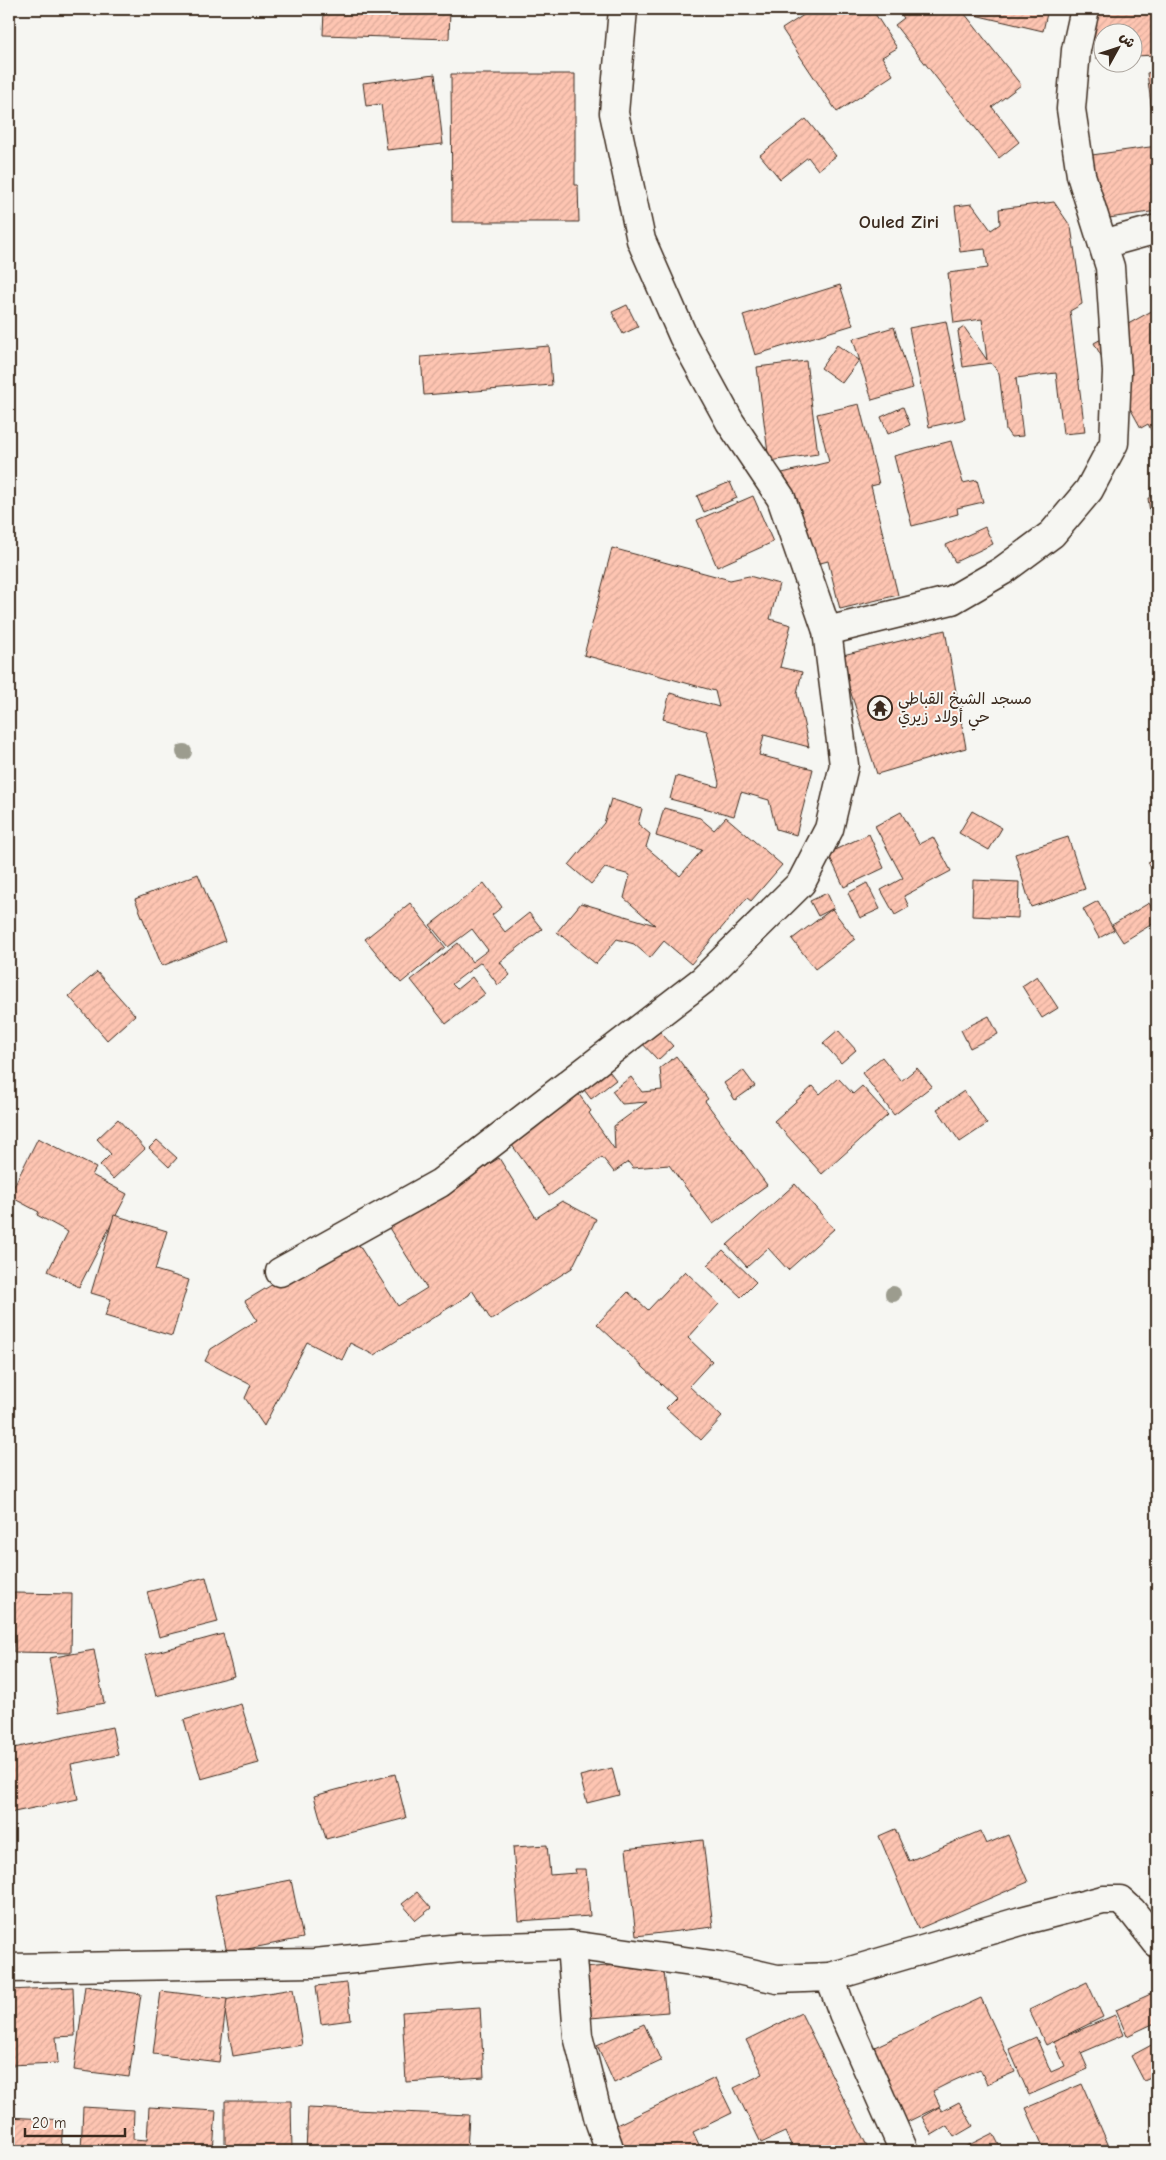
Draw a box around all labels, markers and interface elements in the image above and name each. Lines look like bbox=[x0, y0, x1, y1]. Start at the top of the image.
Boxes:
north arrow bbox=[1094, 22, 1144, 72]
text: ش bbox=[1116, 29, 1139, 51]
district label: Ouled Ziri bbox=[859, 211, 939, 233]
place label: مسجد الشيخ القباطي حي أولاد زيري bbox=[898, 690, 1032, 731]
temple icon: مسجد الشيخ القباطي حي أولاد زيري bbox=[867, 695, 893, 721]
scale bar bbox=[25, 2105, 125, 2137]
text: 20 m bbox=[32, 2114, 66, 2132]

